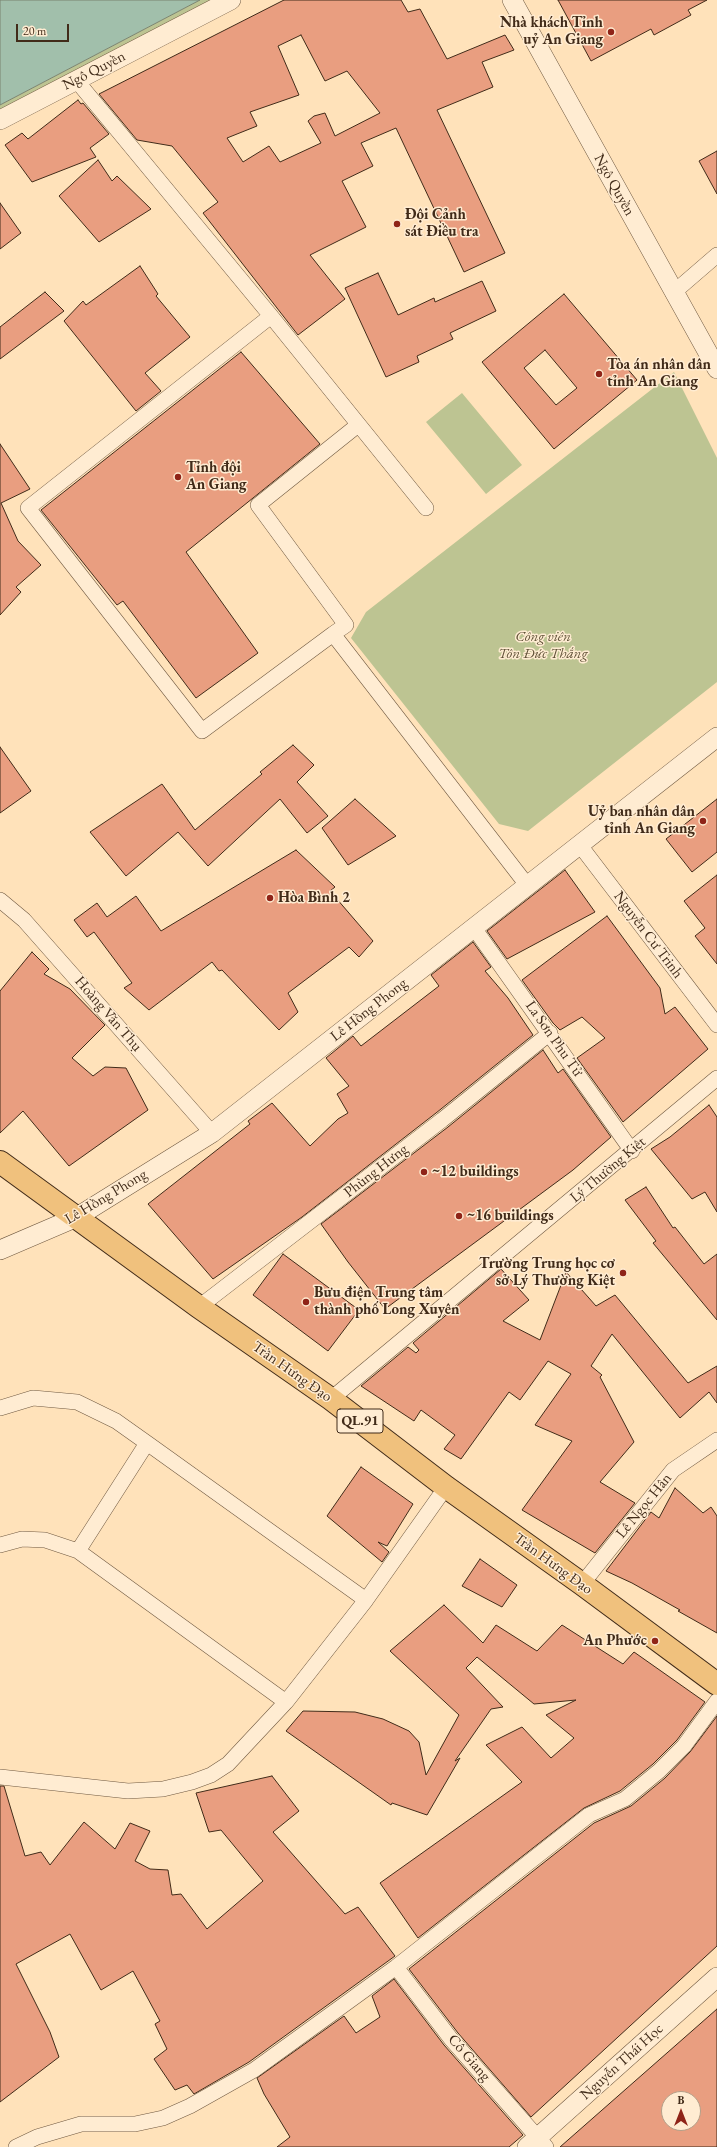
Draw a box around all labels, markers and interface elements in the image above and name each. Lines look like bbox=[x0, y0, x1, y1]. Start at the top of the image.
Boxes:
place label: Nhà khách Tỉnh uỷ An Giang bbox=[500, 14, 603, 49]
scale bar bbox=[18, 16, 71, 42]
text: 20 m bbox=[23, 23, 46, 39]
marker: Nhà khách Tỉnh uỷ An Giang bbox=[606, 27, 616, 37]
street label: Ngô Quyền bbox=[60, 48, 128, 94]
street label: Ngô Quyền bbox=[590, 151, 638, 219]
place label: Đội Cảnh sát Điều tra bbox=[405, 206, 479, 241]
marker: Đội Cảnh sát Điều tra bbox=[392, 219, 402, 229]
place label: Tòa án nhân dân tỉnh An Giang bbox=[607, 356, 711, 391]
marker: Tòa án nhân dân tỉnh An Giang bbox=[594, 369, 604, 379]
place label: Tỉnh đội An Giang bbox=[186, 459, 247, 494]
marker: Tỉnh đội An Giang bbox=[173, 472, 183, 482]
park label: Công viên Tôn Đức Thắng bbox=[498, 628, 588, 663]
place label: Uỷ ban nhân dân tỉnh An Giang bbox=[588, 803, 695, 838]
marker: Uỷ ban nhân dân tỉnh An Giang bbox=[698, 816, 708, 826]
street label: Nguyễn Cư Trinh bbox=[609, 888, 687, 982]
place label: Hòa Bình 2 bbox=[278, 889, 350, 907]
marker: Hòa Bình 2 bbox=[265, 893, 275, 903]
street label: Hoàng Văn Thụ bbox=[70, 973, 146, 1055]
street label: Lê Hồng Phong bbox=[327, 974, 411, 1046]
street label: La Sơn Phu Tử bbox=[521, 998, 587, 1080]
street label: Lý Thường Kiệt bbox=[566, 1133, 650, 1207]
street label: Phùng Hưng bbox=[340, 1140, 412, 1202]
place label: ~12 buildings bbox=[432, 1163, 519, 1181]
street label: Lê Hồng Phong bbox=[62, 1165, 150, 1229]
marker: ~12 buildings bbox=[419, 1167, 429, 1177]
place label: ~16 buildings bbox=[467, 1207, 554, 1225]
marker: ~16 buildings bbox=[454, 1211, 464, 1221]
place label: Trường Trung học cơ sở Lý Thường Kiệt bbox=[479, 1255, 615, 1290]
marker: Trường Trung học cơ sở Lý Thường Kiệt bbox=[618, 1268, 628, 1278]
place label: Bưu điện Trung tâm thành phố Long Xuyên bbox=[314, 1284, 460, 1319]
marker: Bưu điện Trung tâm thành phố Long Xuyên bbox=[301, 1297, 311, 1307]
street label: Trần Hưng Đạo bbox=[249, 1338, 335, 1406]
road number: QL.91 bbox=[337, 1409, 383, 1433]
street label: Lê Ngọc Hân bbox=[612, 1470, 676, 1542]
street label: Trần Hưng Đạo bbox=[510, 1529, 596, 1599]
place label: An Phước bbox=[583, 1632, 647, 1650]
marker: An Phước bbox=[650, 1636, 660, 1646]
street label: Nguyễn Thái Học bbox=[577, 2020, 667, 2104]
street label: Cô Giang bbox=[444, 2031, 494, 2085]
north arrow bbox=[661, 2091, 701, 2131]
text: B bbox=[678, 2093, 684, 2107]

